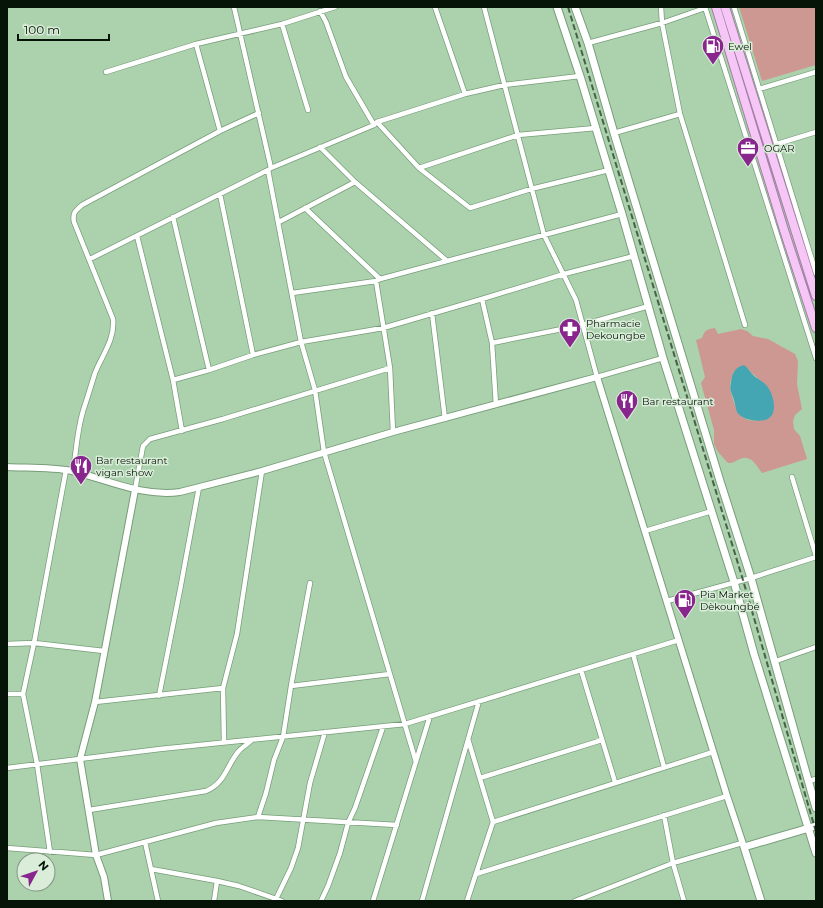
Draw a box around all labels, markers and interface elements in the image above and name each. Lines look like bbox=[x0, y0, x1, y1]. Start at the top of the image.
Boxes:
scale bar bbox=[18, 16, 109, 42]
text: 100 m bbox=[24, 22, 60, 37]
fuel station icon: Ewel bbox=[700, 33, 726, 66]
place label: Ewel bbox=[728, 40, 752, 53]
office icon: OGAR bbox=[735, 135, 761, 168]
place label: OGAR bbox=[764, 142, 795, 155]
pharmacy icon: Pharmacie Dekoungbe bbox=[557, 316, 583, 349]
place label: Pharmacie Dekoungbe bbox=[586, 317, 646, 342]
restaurant icon: Bar restaurant bbox=[614, 388, 640, 421]
place label: Bar restaurant bbox=[642, 395, 714, 408]
restaurant icon: Bar restaurant vigan show bbox=[68, 453, 94, 486]
place label: Bar restaurant vigan show bbox=[96, 454, 168, 479]
fuel station icon: Pia Market Dèkoungbé bbox=[672, 587, 698, 620]
place label: Pia Market Dèkoungbé bbox=[700, 588, 760, 613]
north arrow bbox=[16, 852, 56, 892]
text: N bbox=[35, 858, 52, 873]

